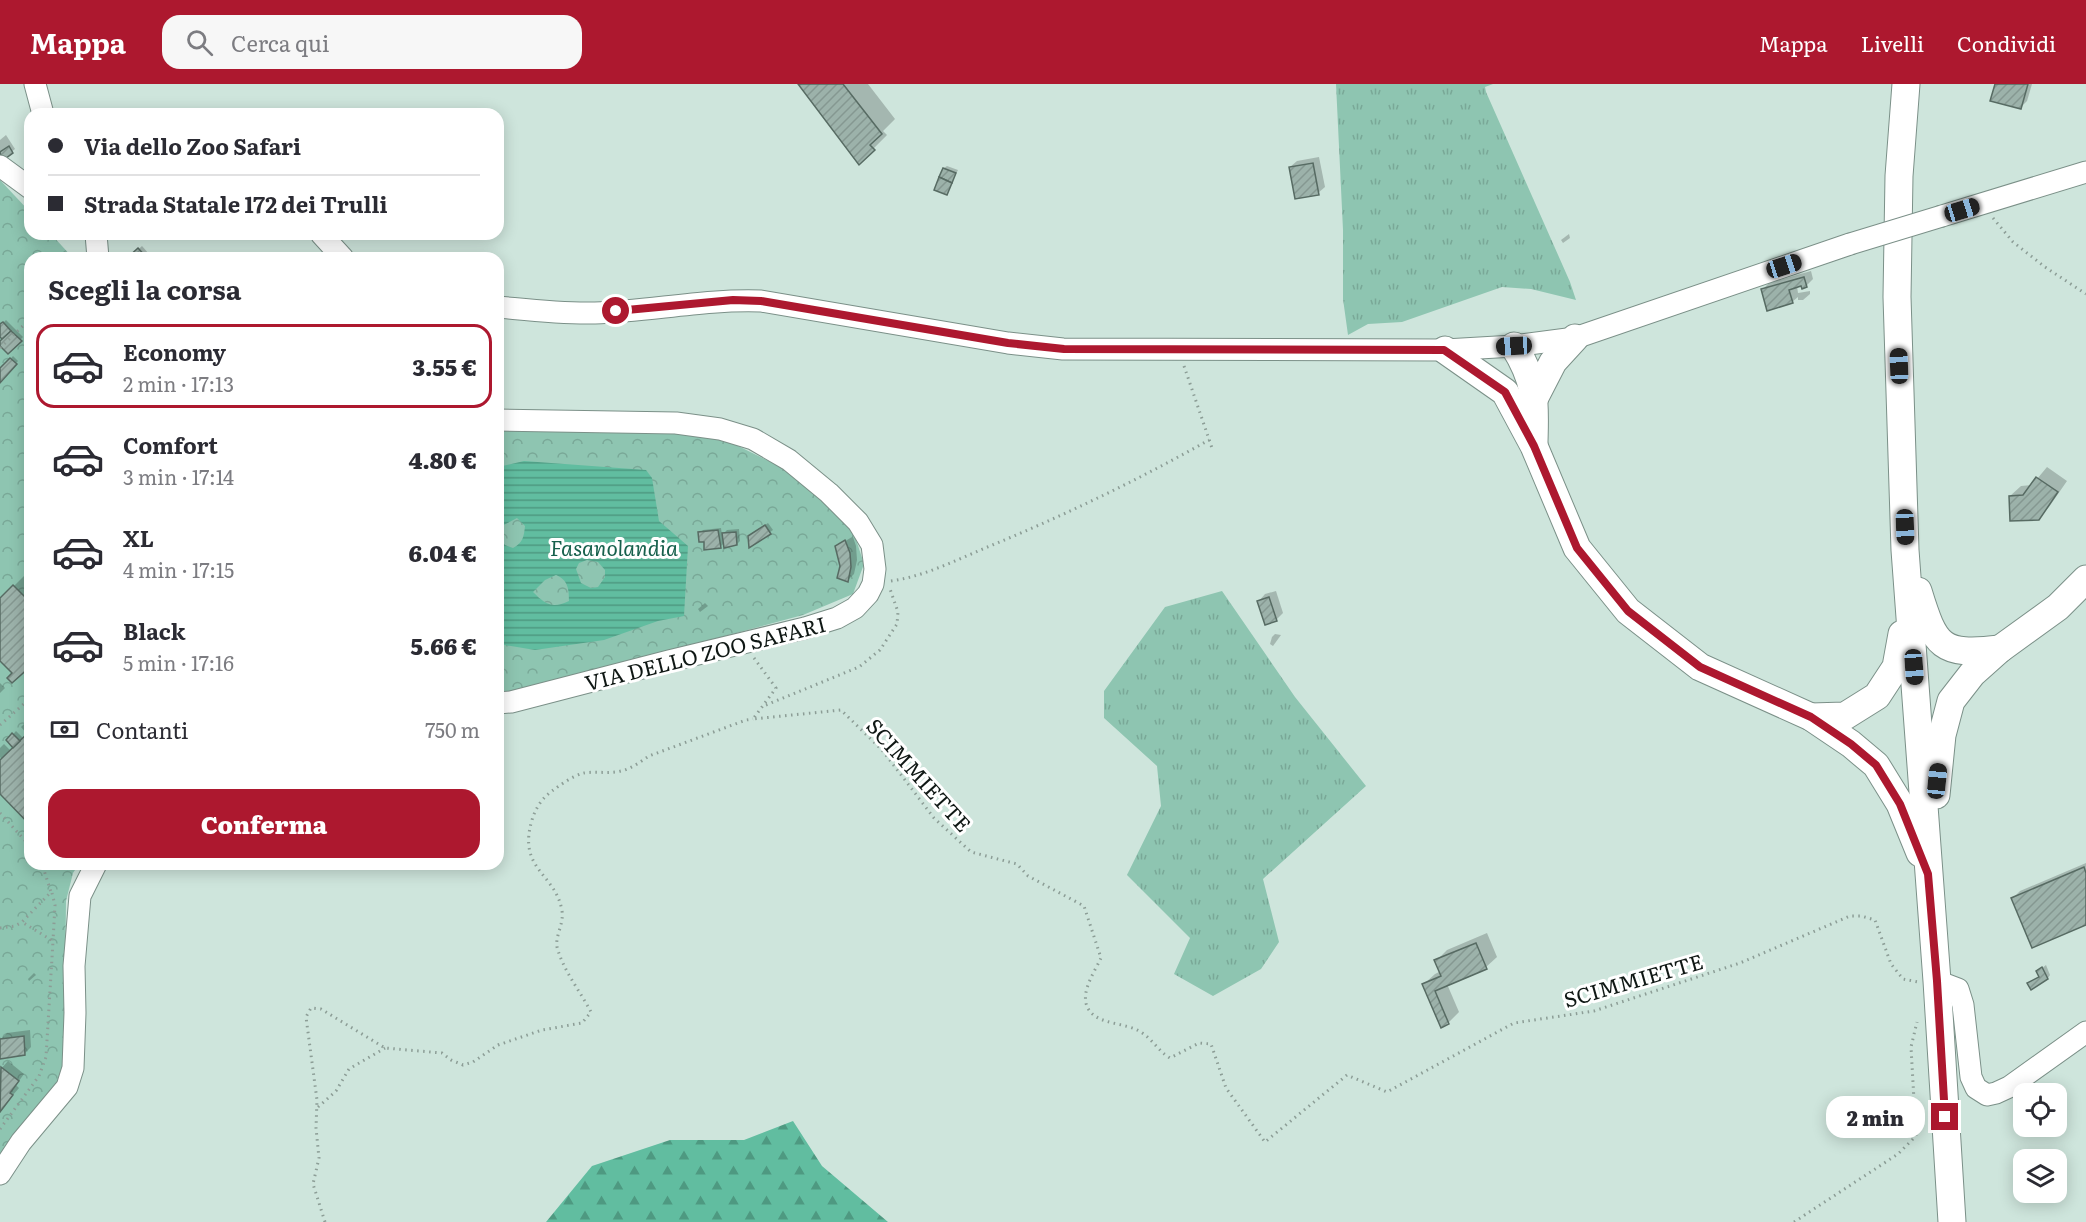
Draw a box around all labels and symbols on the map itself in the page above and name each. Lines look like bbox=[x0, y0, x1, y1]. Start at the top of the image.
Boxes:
car bbox=[1942, 196, 1982, 224]
car bbox=[1764, 252, 1804, 280]
route start bbox=[602, 297, 629, 324]
car bbox=[1496, 336, 1532, 356]
car bbox=[1889, 348, 1909, 384]
car bbox=[1895, 509, 1915, 545]
park label: Fasanolandia bbox=[550, 531, 678, 562]
street label: VIA DELLO ZOO SAFARI bbox=[581, 607, 829, 697]
car bbox=[1904, 648, 1924, 686]
street label: SCIMMIETTE bbox=[860, 710, 980, 838]
car bbox=[1926, 762, 1948, 800]
street label: SCIMMIETTE bbox=[1560, 944, 1706, 1014]
callout: 2 min bbox=[1825, 1096, 1924, 1138]
route end bbox=[1931, 1103, 1958, 1130]

